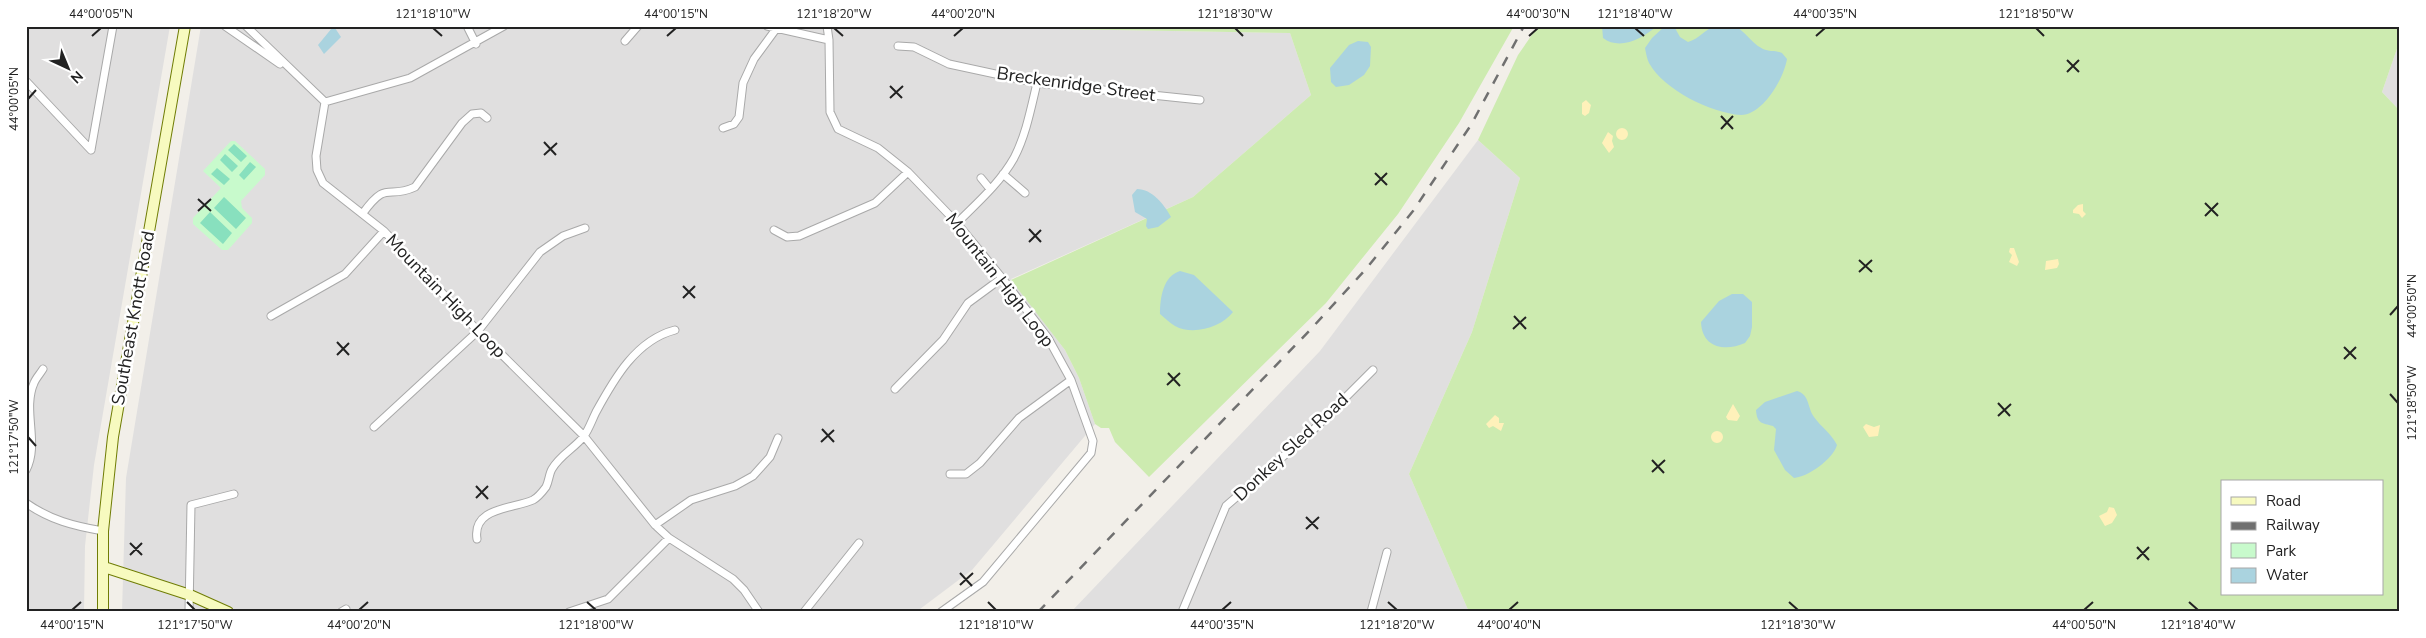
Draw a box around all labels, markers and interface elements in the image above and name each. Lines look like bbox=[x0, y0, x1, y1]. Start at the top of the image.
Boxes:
text: 44°00'05"N bbox=[69, 6, 133, 22]
text: 121°18'10"W bbox=[395, 6, 471, 22]
text: 44°00'15"N bbox=[644, 6, 708, 22]
text: 121°18'20"W bbox=[796, 6, 872, 22]
text: 44°00'20"N bbox=[931, 6, 995, 22]
text: 121°18'30"W bbox=[1197, 6, 1273, 22]
text: 44°00'30"N bbox=[1506, 6, 1570, 22]
text: 121°18'40"W bbox=[1597, 6, 1673, 22]
text: 44°00'35"N bbox=[1793, 6, 1857, 22]
text: 121°18'50"W bbox=[1998, 6, 2074, 22]
north arrow bbox=[42, 42, 92, 92]
street label: Breckenridge Street bbox=[995, 61, 1158, 107]
text: 44°00'05"N bbox=[6, 67, 22, 131]
text: N bbox=[66, 67, 87, 87]
street label: Mountain High Loop bbox=[940, 208, 1060, 352]
street label: Southeast Knott Road bbox=[106, 229, 160, 407]
street label: Mountain High Loop bbox=[380, 229, 512, 363]
text: 44°00'50"N bbox=[2404, 274, 2420, 338]
text: 121°18'50"W bbox=[2404, 365, 2420, 441]
street label: Donkey Sled Road bbox=[1228, 388, 1354, 506]
text: 121°17'50"W bbox=[6, 399, 22, 475]
legend bbox=[2221, 480, 2384, 596]
text: Road bbox=[2266, 491, 2301, 511]
text: Railway bbox=[2266, 515, 2320, 535]
text: Park bbox=[2266, 541, 2296, 561]
text: Water bbox=[2266, 565, 2309, 585]
text: 44°00'15"N bbox=[40, 617, 104, 633]
text: 121°17'50"W bbox=[157, 617, 233, 633]
text: 44°00'20"N bbox=[327, 617, 391, 633]
text: 121°18'00"W bbox=[558, 617, 634, 633]
text: 121°18'10"W bbox=[958, 617, 1034, 633]
text: 44°00'35"N bbox=[1190, 617, 1254, 633]
text: 121°18'20"W bbox=[1359, 617, 1435, 633]
text: 44°00'40"N bbox=[1477, 617, 1541, 633]
text: 121°18'30"W bbox=[1760, 617, 1836, 633]
text: 44°00'50"N bbox=[2052, 617, 2116, 633]
text: 121°18'40"W bbox=[2160, 617, 2236, 633]

